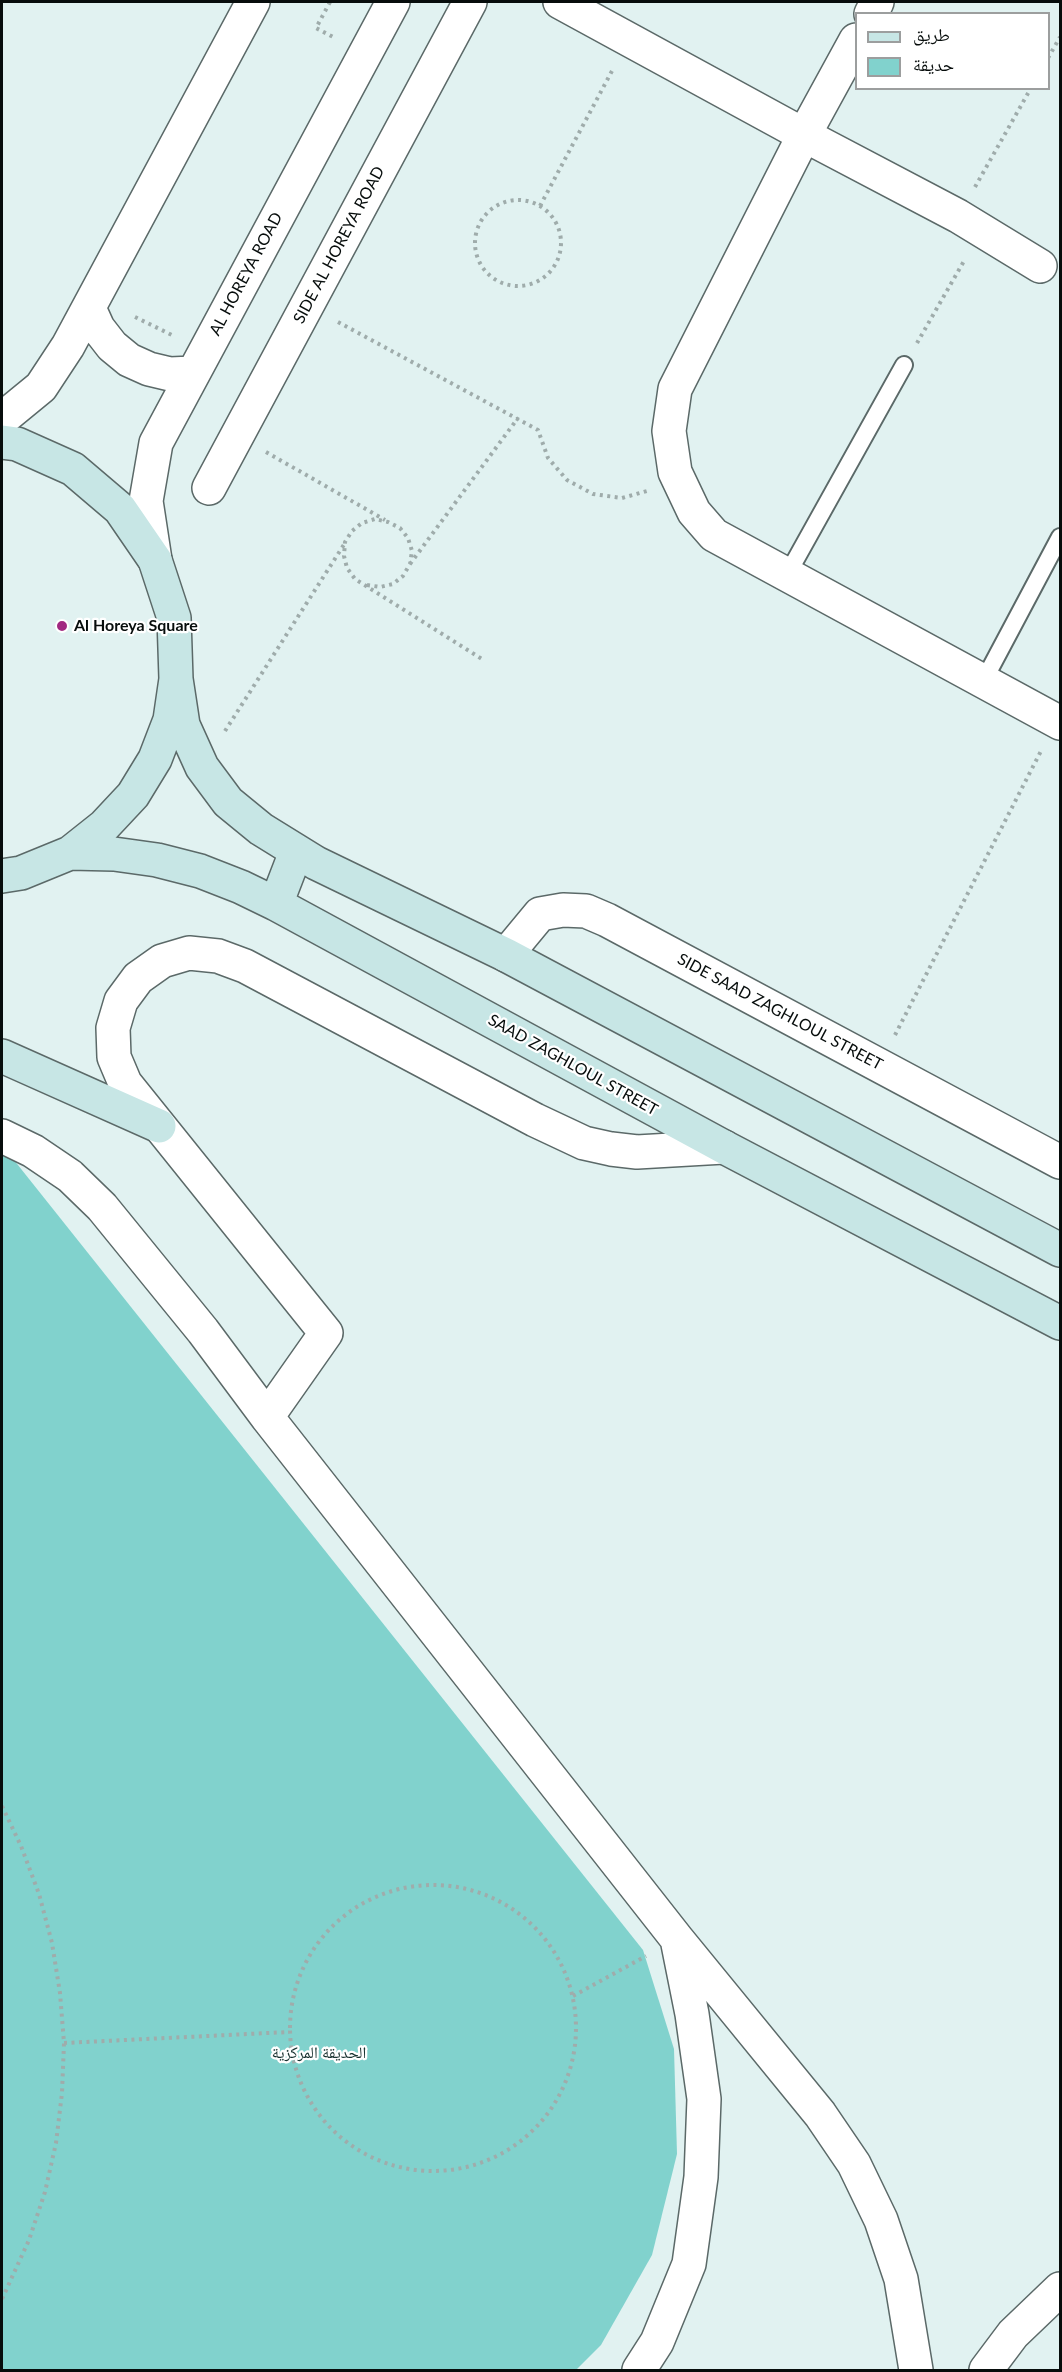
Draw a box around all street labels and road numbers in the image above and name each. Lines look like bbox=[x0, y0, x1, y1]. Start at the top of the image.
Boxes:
street label: SIDE AL HOREYA ROAD bbox=[289, 163, 389, 327]
street label: AL HOREYA ROAD bbox=[205, 209, 287, 339]
street label: SIDE SAAD ZAGHLOUL STREET bbox=[674, 950, 886, 1074]
street label: SAAD ZAGHLOUL STREET bbox=[485, 1010, 661, 1120]

